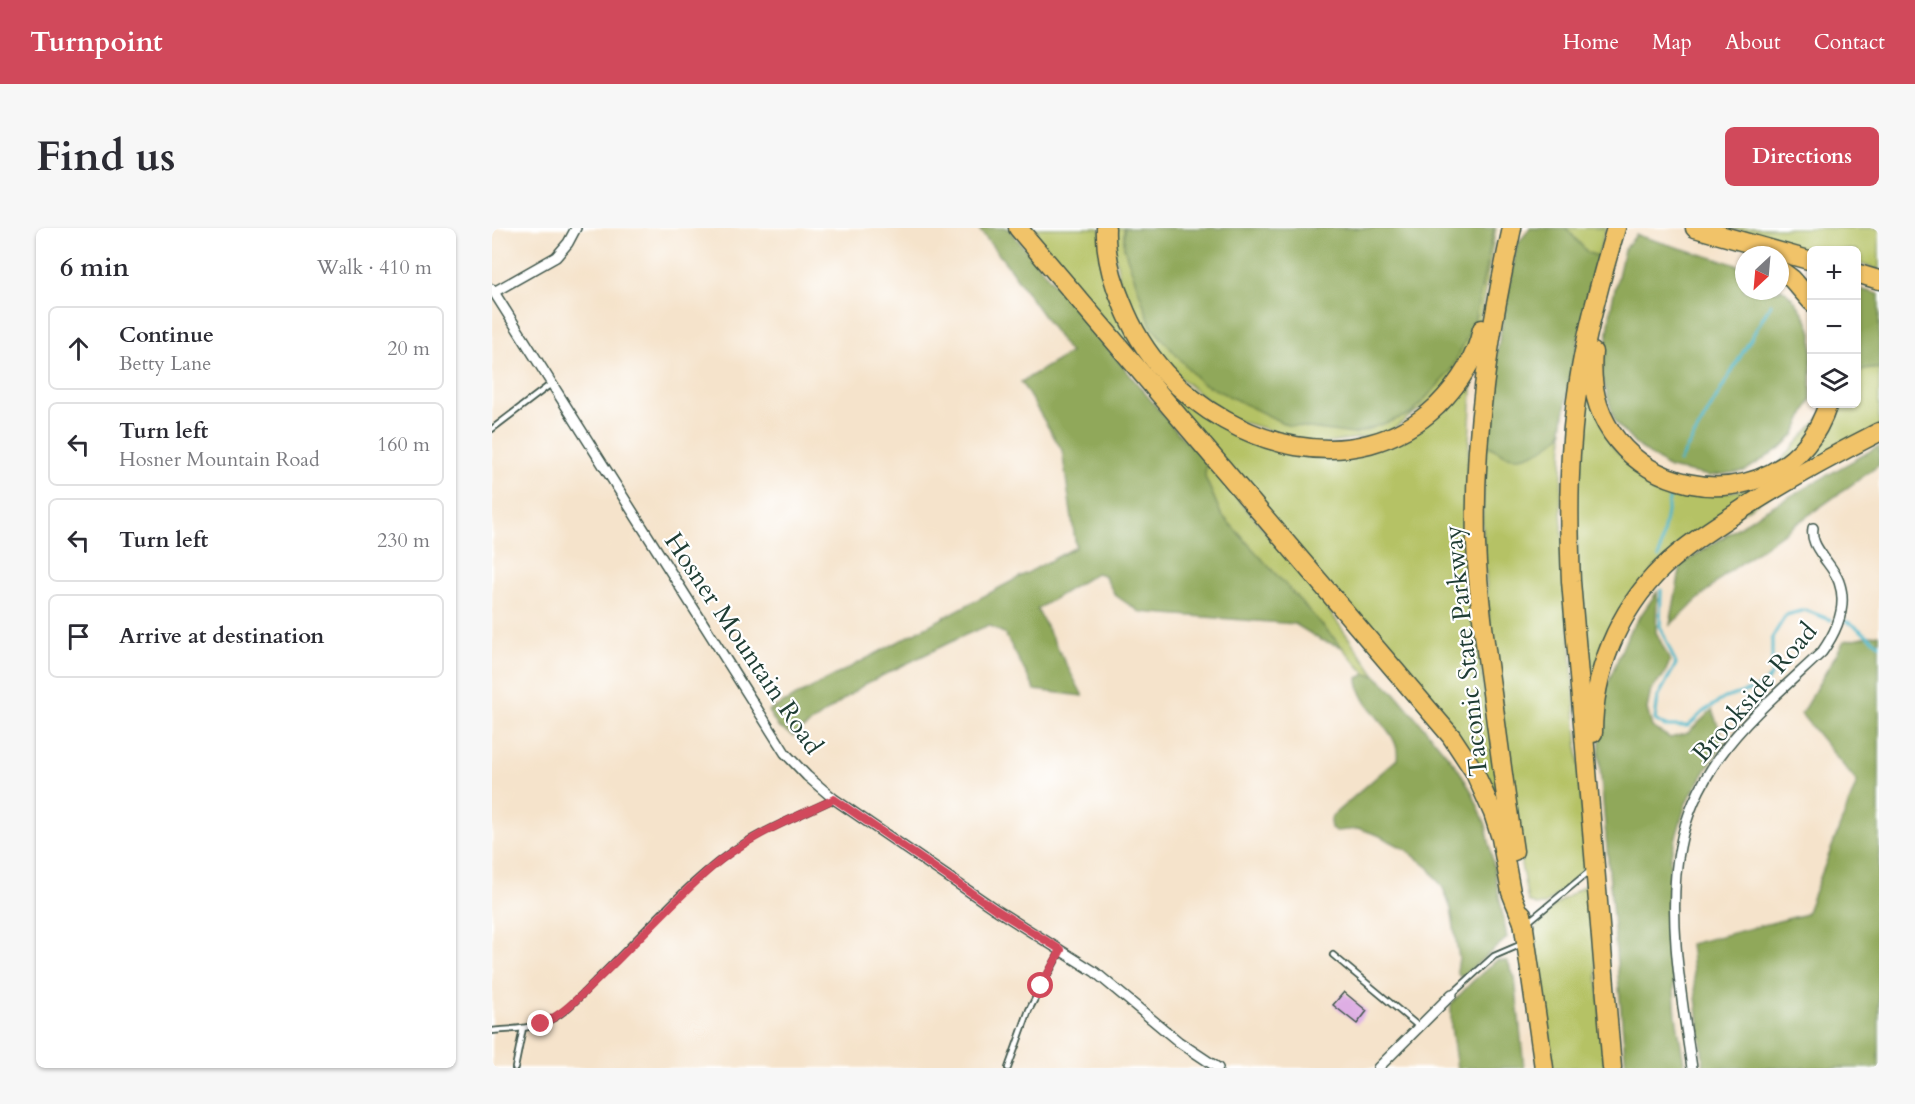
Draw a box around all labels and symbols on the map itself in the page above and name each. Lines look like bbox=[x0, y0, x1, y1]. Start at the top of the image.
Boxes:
north arrow bbox=[1735, 246, 1789, 300]
street label: Taconic State Parkway bbox=[1435, 523, 1496, 778]
street label: Hosner Mountain Road bbox=[656, 525, 831, 761]
street label: Brookside Road bbox=[1684, 615, 1825, 770]
route start bbox=[1027, 972, 1053, 998]
route end bbox=[527, 1010, 553, 1036]

